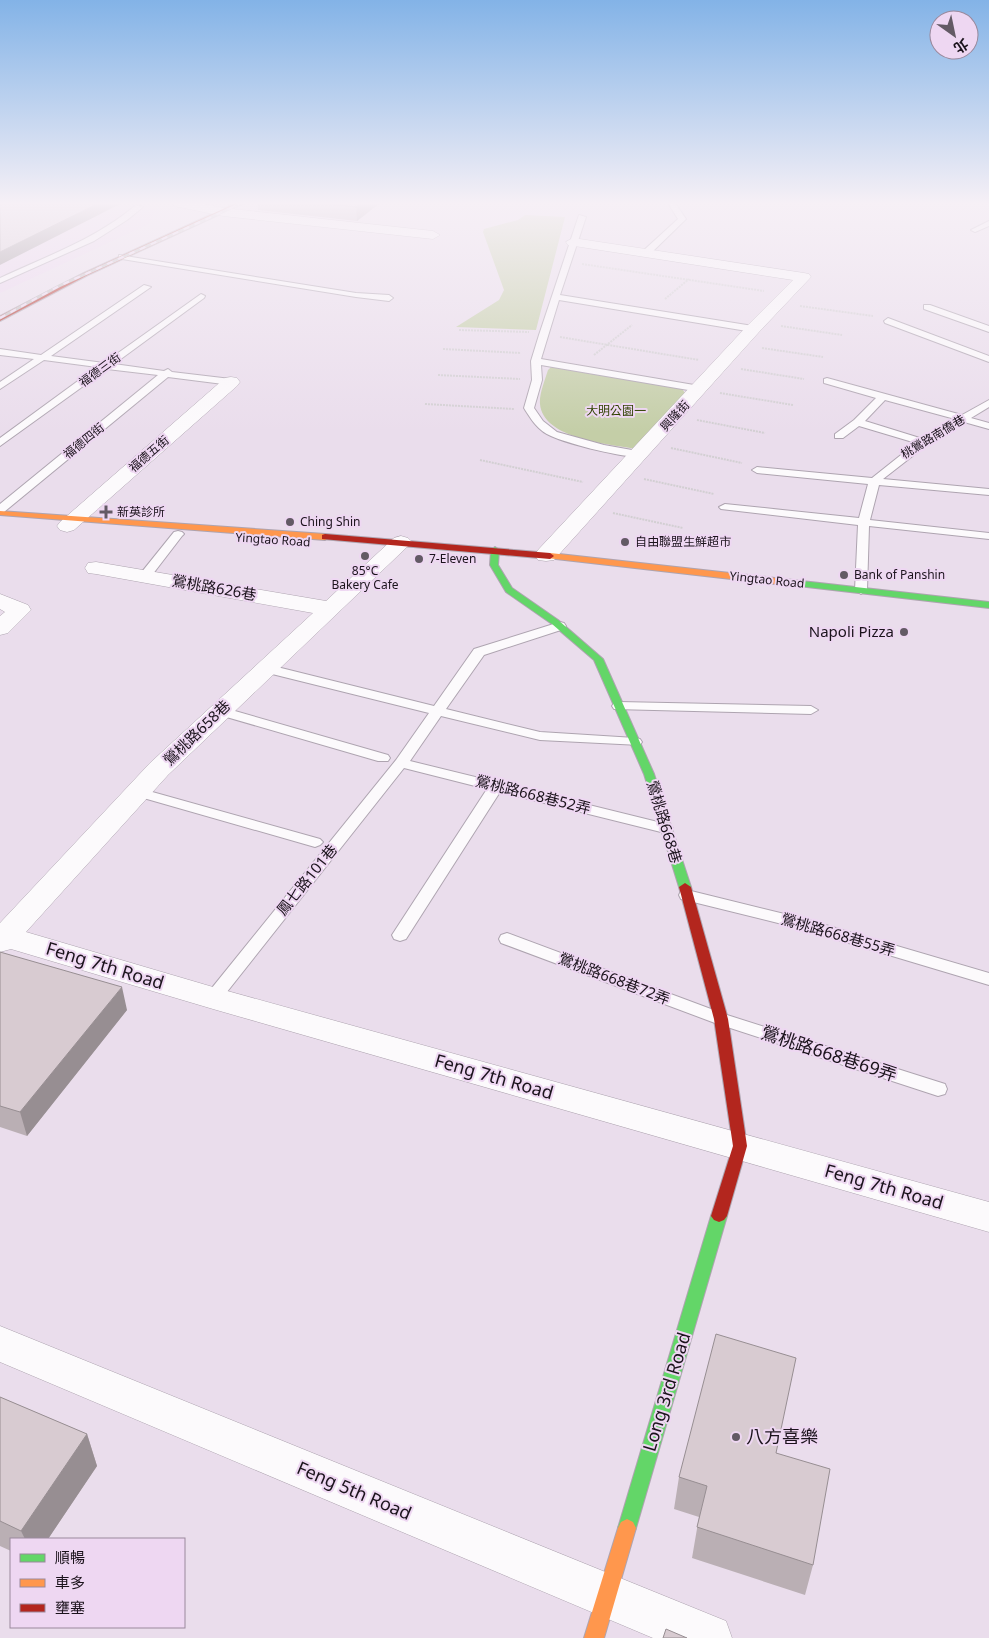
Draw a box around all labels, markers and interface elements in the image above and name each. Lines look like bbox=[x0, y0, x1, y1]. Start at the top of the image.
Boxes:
north arrow bbox=[929, 10, 979, 60]
text: 北 bbox=[950, 35, 972, 58]
street label: 福德三街 bbox=[75, 349, 124, 391]
street label: 興隆街 bbox=[656, 397, 693, 435]
park label: 大明公園一 bbox=[586, 402, 646, 419]
street label: 桃鶯路南僑巷 bbox=[897, 411, 968, 462]
street label: 福德四街 bbox=[60, 419, 108, 462]
street label: 福德五街 bbox=[125, 431, 172, 476]
place label: 新英診所 bbox=[117, 503, 165, 520]
marker: 新英診所 bbox=[99, 505, 113, 519]
place label: Ching Shin bbox=[300, 513, 361, 530]
marker: Ching Shin bbox=[284, 516, 296, 528]
street label: Yingtao Road bbox=[235, 528, 311, 551]
place label: 自由聯盟生鮮超市 bbox=[635, 533, 731, 550]
marker: 自由聯盟生鮮超市 bbox=[619, 536, 631, 548]
marker: 85°C Bakery Cafe bbox=[359, 550, 371, 562]
place label: 7-Eleven bbox=[429, 550, 476, 567]
marker: 7-Eleven bbox=[413, 553, 425, 565]
place label: 85°C Bakery Cafe bbox=[331, 562, 399, 593]
place label: Bank of Panshin bbox=[854, 566, 945, 583]
street label: Yingtao Road bbox=[729, 567, 805, 592]
marker: Bank of Panshin bbox=[838, 569, 850, 581]
street label: 鶯桃路626巷 bbox=[170, 570, 258, 604]
place label: Napoli Pizza bbox=[809, 621, 894, 641]
marker: Napoli Pizza bbox=[898, 626, 910, 638]
street label: 鶯桃路658巷 bbox=[159, 695, 234, 769]
street label: 鶯桃路668巷52弄 bbox=[474, 770, 593, 818]
street label: 鶯桃路668巷 bbox=[643, 778, 687, 866]
street label: 鳳七路101巷 bbox=[271, 840, 341, 919]
street label: 鶯桃路668巷55弄 bbox=[779, 908, 898, 960]
street label: Feng 7th Road bbox=[43, 936, 167, 994]
street label: 鶯桃路668巷72弄 bbox=[556, 948, 673, 1009]
street label: 鶯桃路668巷69弄 bbox=[758, 1020, 900, 1086]
street label: Feng 7th Road bbox=[432, 1048, 556, 1104]
street label: Feng 7th Road bbox=[822, 1158, 946, 1214]
street label: Long 3rd Road bbox=[637, 1329, 696, 1454]
place label: 八方喜樂 bbox=[746, 1424, 818, 1448]
marker: 八方喜樂 bbox=[730, 1431, 742, 1443]
street label: Feng 5th Road bbox=[293, 1455, 415, 1525]
legend bbox=[10, 1538, 185, 1628]
text: 順暢 bbox=[55, 1547, 85, 1567]
text: 車多 bbox=[55, 1572, 85, 1592]
text: 壅塞 bbox=[55, 1597, 85, 1617]

